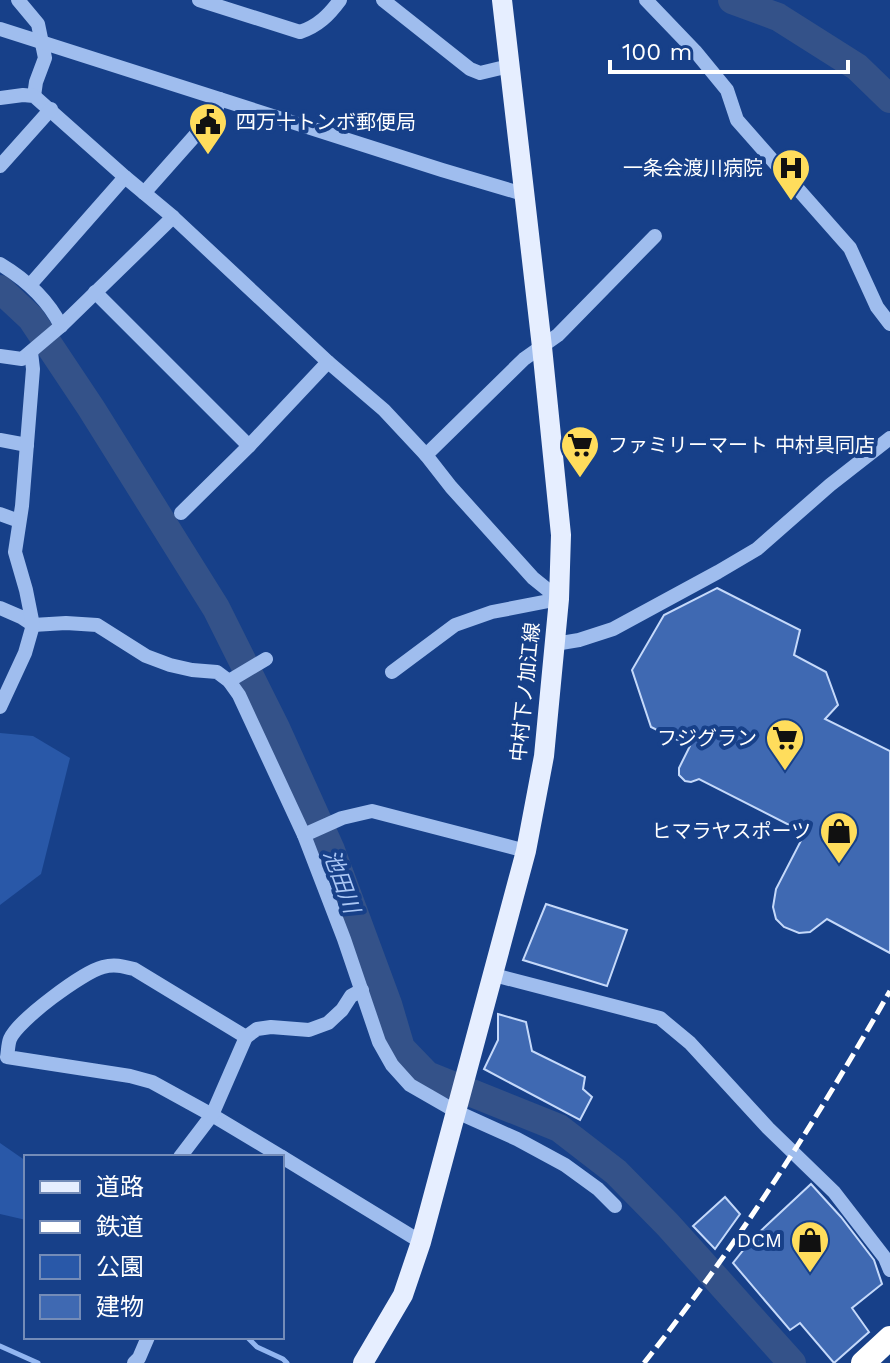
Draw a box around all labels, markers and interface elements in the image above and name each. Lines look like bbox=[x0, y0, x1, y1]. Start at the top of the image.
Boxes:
scale bar bbox=[610, 24, 848, 74]
text: 100 m bbox=[622, 38, 692, 66]
public building icon: 四万十トンボ郵便局 bbox=[187, 101, 229, 156]
place label: 四万十トンボ郵便局 bbox=[236, 110, 416, 134]
hospital icon: 一条会渡川病院 bbox=[770, 147, 812, 202]
place label: 一条会渡川病院 bbox=[623, 156, 763, 180]
supermarket icon: ファミリーマート 中村具同店 bbox=[559, 424, 601, 479]
place label: ファミリーマート 中村具同店 bbox=[608, 433, 875, 457]
street label: 中村下ノ加江線 bbox=[506, 621, 544, 763]
supermarket icon: フジグラン bbox=[764, 717, 806, 772]
place label: フジグラン bbox=[657, 726, 757, 750]
shop icon: ヒマラヤスポーツ bbox=[818, 810, 860, 865]
place label: ヒマラヤスポーツ bbox=[651, 819, 811, 843]
water label: 池田川 bbox=[318, 846, 365, 918]
legend bbox=[24, 1155, 284, 1339]
text: 道路 bbox=[96, 1173, 144, 1201]
text: 鉄道 bbox=[96, 1213, 144, 1241]
shop icon: DCM bbox=[789, 1219, 831, 1274]
place label: DCM bbox=[737, 1228, 782, 1252]
text: 公園 bbox=[96, 1253, 144, 1281]
text: 建物 bbox=[96, 1293, 144, 1321]

